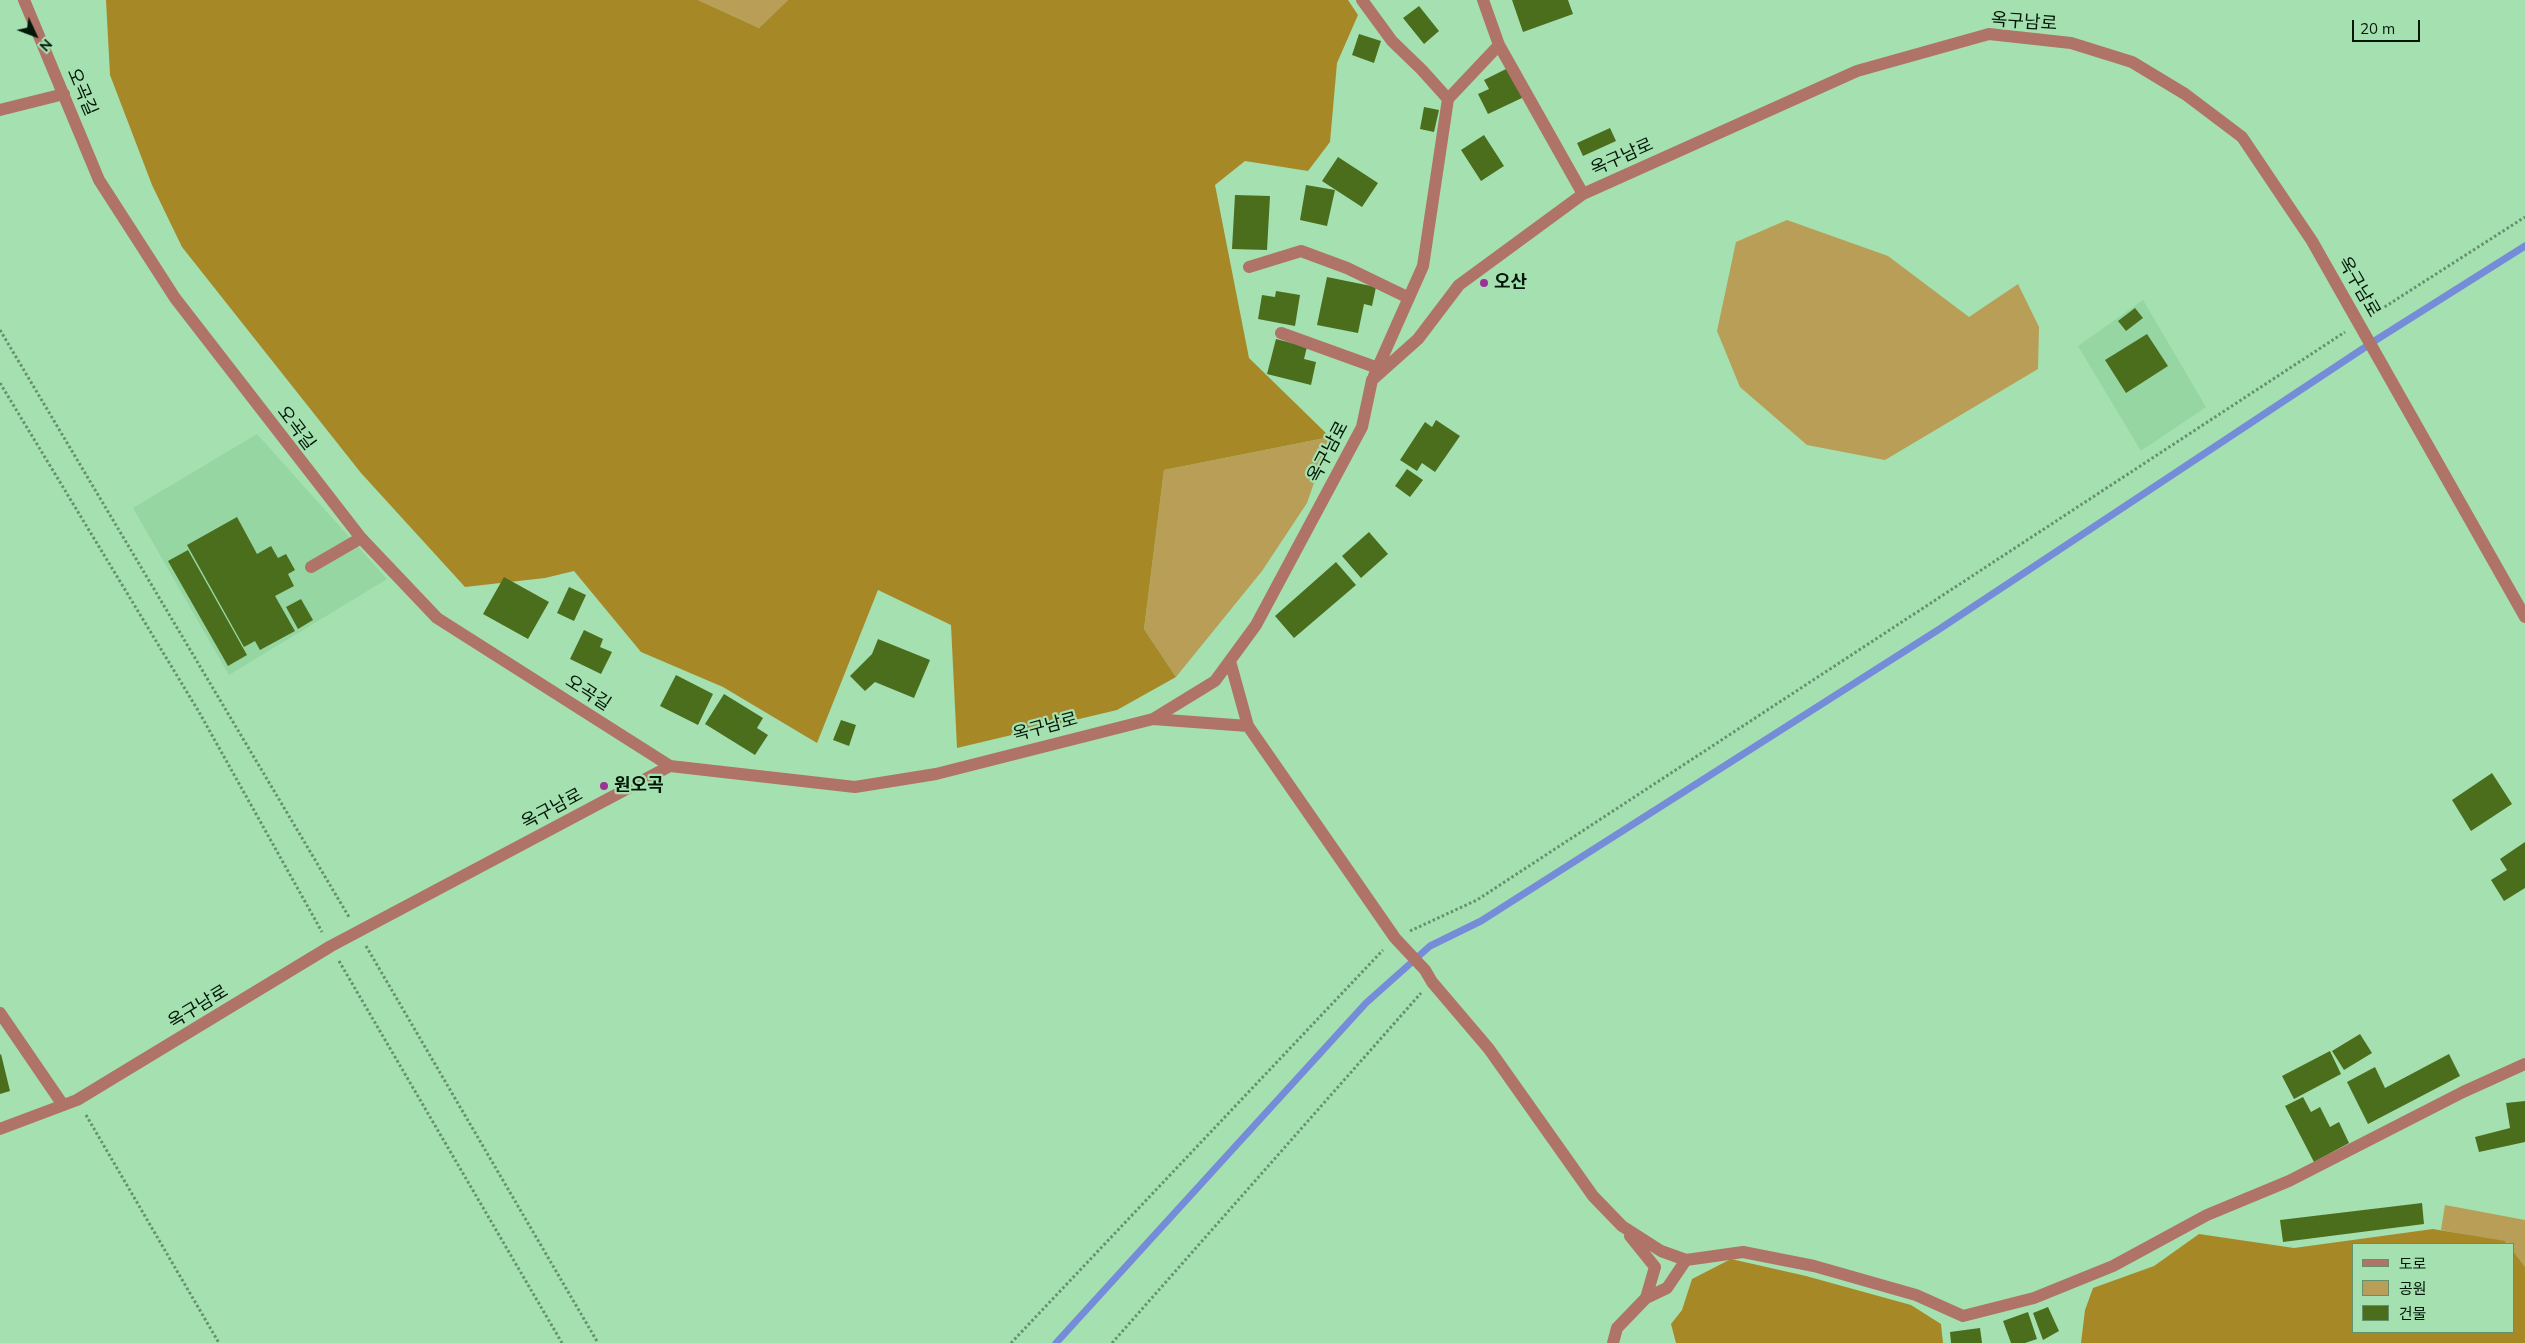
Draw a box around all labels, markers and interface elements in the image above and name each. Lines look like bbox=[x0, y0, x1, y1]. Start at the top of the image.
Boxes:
street label: 옥구남로 bbox=[1990, 9, 2058, 35]
north arrow bbox=[10, 10, 60, 60]
scale bar bbox=[2355, 10, 2422, 42]
text: 20 m bbox=[2360, 19, 2395, 38]
text: N bbox=[36, 35, 56, 55]
street label: 오곡길 bbox=[62, 65, 102, 119]
street label: 옥구남로 bbox=[1587, 134, 1657, 180]
street label: 옥구남로 bbox=[2333, 253, 2385, 321]
place label: 오산 bbox=[1494, 272, 1527, 294]
marker: 오산 bbox=[1478, 277, 1490, 289]
street label: 오곡길 bbox=[272, 402, 320, 454]
street label: 옥구남로 bbox=[1303, 418, 1353, 486]
street label: 오곡길 bbox=[561, 670, 615, 716]
street label: 옥구남로 bbox=[1010, 708, 1080, 746]
place label: 원오곡 bbox=[614, 775, 664, 797]
marker: 원오곡 bbox=[598, 780, 610, 792]
street label: 옥구남로 bbox=[518, 784, 586, 834]
street label: 옥구남로 bbox=[164, 981, 232, 1033]
legend bbox=[2352, 1243, 2515, 1333]
text: 도로 bbox=[2399, 1254, 2427, 1273]
text: 공원 bbox=[2399, 1279, 2427, 1298]
text: 건물 bbox=[2399, 1304, 2427, 1323]

